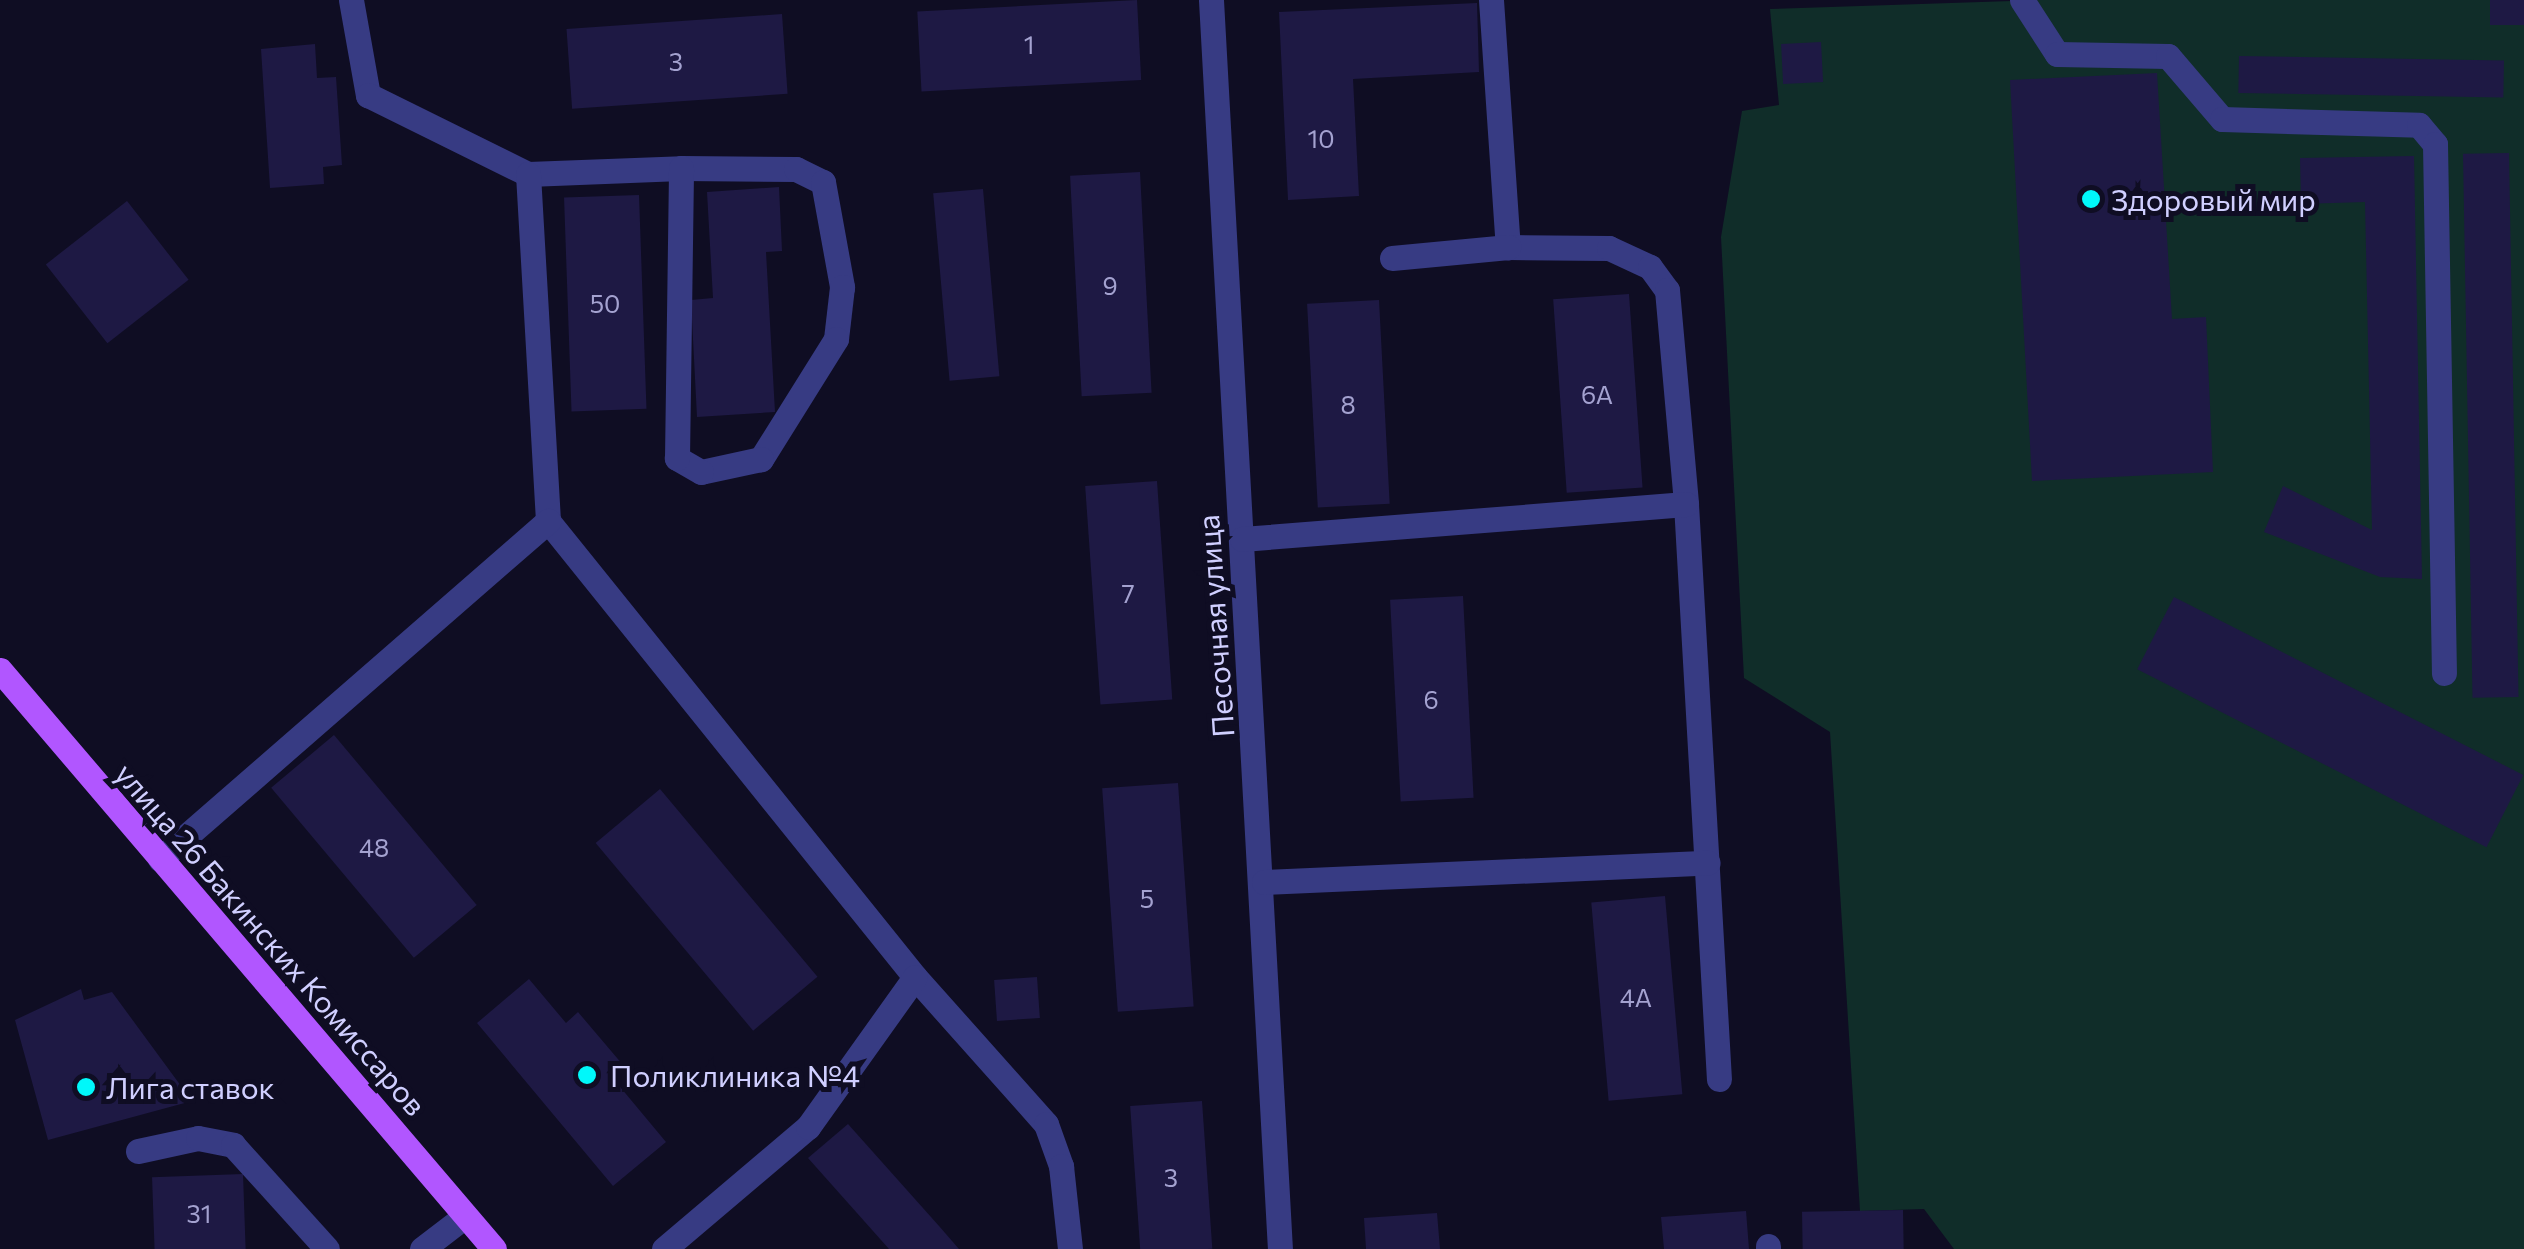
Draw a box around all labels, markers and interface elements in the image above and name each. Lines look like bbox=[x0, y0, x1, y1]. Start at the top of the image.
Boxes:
house number: 1 bbox=[1024, 29, 1034, 59]
house number: 3 bbox=[669, 46, 683, 76]
house number: 10 bbox=[1308, 123, 1334, 153]
place label: Здоровый мир bbox=[2111, 181, 2316, 217]
marker: Здоровый мир bbox=[2080, 188, 2102, 210]
house number: 9 bbox=[1102, 270, 1118, 300]
house number: 50 bbox=[590, 288, 620, 318]
house number: 6А bbox=[1581, 379, 1613, 409]
house number: 8 bbox=[1340, 389, 1356, 419]
street label: Песочная улица bbox=[1189, 513, 1241, 739]
house number: 7 bbox=[1121, 578, 1135, 608]
house number: 6 bbox=[1423, 684, 1439, 714]
street label: улица 26 Бакинских Комиссаров bbox=[108, 756, 434, 1122]
house number: 48 bbox=[359, 832, 389, 862]
house number: 5 bbox=[1140, 883, 1154, 913]
house number: 4А bbox=[1620, 982, 1652, 1012]
place label: Поликлиника №4 bbox=[610, 1057, 860, 1093]
marker: Поликлиника №4 bbox=[574, 1062, 600, 1088]
place label: Лига ставок bbox=[106, 1069, 275, 1105]
marker: Лига ставок bbox=[75, 1076, 97, 1098]
house number: 3 bbox=[1164, 1162, 1178, 1192]
house number: 31 bbox=[187, 1198, 211, 1228]

